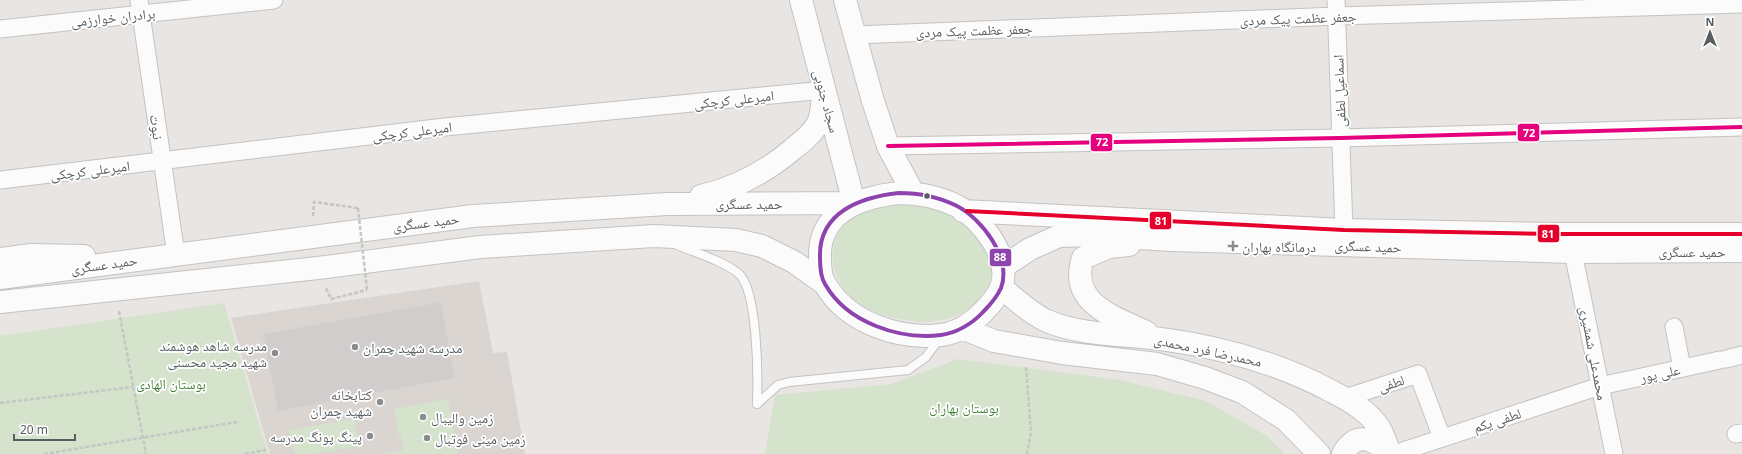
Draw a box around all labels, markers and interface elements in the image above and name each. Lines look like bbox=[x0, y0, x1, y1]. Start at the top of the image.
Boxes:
street label: برادران خوارزمی bbox=[70, 3, 156, 31]
street label: جعفر عظمت پیک مردی bbox=[1239, 6, 1357, 30]
north arrow bbox=[1690, 12, 1730, 52]
text: N bbox=[1706, 14, 1714, 29]
street label: جعفر عظمت پیک مردی bbox=[915, 18, 1033, 42]
street label: اسماعیل لطفی bbox=[1328, 54, 1350, 128]
street label: سجاد جنوبی bbox=[809, 67, 845, 135]
street label: امیرعلی کرچکی bbox=[693, 85, 775, 113]
street label: نبوت bbox=[146, 113, 168, 141]
street label: امیرعلی کرچکی bbox=[371, 117, 453, 145]
line badge: 72 bbox=[1517, 123, 1540, 142]
text: 72 bbox=[1523, 125, 1535, 140]
line badge: 72 bbox=[1090, 133, 1113, 152]
text: 72 bbox=[1096, 134, 1108, 149]
street label: امیرعلی کرچکی bbox=[49, 156, 131, 184]
unlabelled marker bbox=[922, 191, 932, 201]
street label: حمید عسگری bbox=[715, 194, 783, 213]
street label: حمید عسگری bbox=[392, 208, 461, 236]
line badge: 81 bbox=[1149, 211, 1172, 230]
text: 81 bbox=[1155, 213, 1167, 228]
line badge: 81 bbox=[1537, 224, 1560, 243]
text: 81 bbox=[1542, 226, 1554, 241]
street label: حمید عسگری bbox=[1334, 235, 1402, 257]
place label: درمانگاه بهاران bbox=[1242, 237, 1316, 256]
marker: درمانگاه بهاران bbox=[1227, 240, 1239, 252]
street label: حمید عسگری bbox=[1658, 242, 1726, 261]
line badge: 88 bbox=[989, 248, 1012, 267]
text: 88 bbox=[994, 249, 1006, 264]
street label: حمید عسگری bbox=[69, 250, 139, 278]
street label: محمدعلی شمشیری bbox=[1576, 304, 1612, 402]
street label: محمدرضا فرد محمدی bbox=[1152, 329, 1264, 371]
place label: مدرسه شاهد هوشمند شهید مجید محسنی bbox=[160, 336, 267, 371]
place label: مدرسه شهید چمران bbox=[363, 338, 462, 357]
marker: مدرسه شهید چمران bbox=[350, 342, 360, 352]
marker: مدرسه شاهد هوشمند شهید مجید محسنی bbox=[270, 348, 280, 358]
street label: علی پور bbox=[1637, 359, 1682, 387]
street label: لطفی bbox=[1375, 370, 1407, 396]
park label: بوستان الهادی bbox=[136, 374, 206, 393]
place label: کتابخانه شهید چمران bbox=[310, 385, 372, 420]
marker: کتابخانه شهید چمران bbox=[375, 397, 385, 407]
park label: بوستان بهاران bbox=[929, 398, 999, 417]
street label: لطفی یکم bbox=[1471, 403, 1524, 438]
place label: زمین والیبال bbox=[431, 408, 494, 427]
marker: زمین والیبال bbox=[418, 412, 428, 422]
scale bar bbox=[14, 416, 75, 442]
text: 20 m bbox=[20, 421, 48, 438]
place label: پینگ پونگ مدرسه bbox=[270, 427, 362, 446]
place label: زمین مینی فوتبال bbox=[435, 429, 526, 448]
marker: پینگ پونگ مدرسه bbox=[365, 431, 375, 441]
marker: زمین مینی فوتبال bbox=[422, 433, 432, 443]

